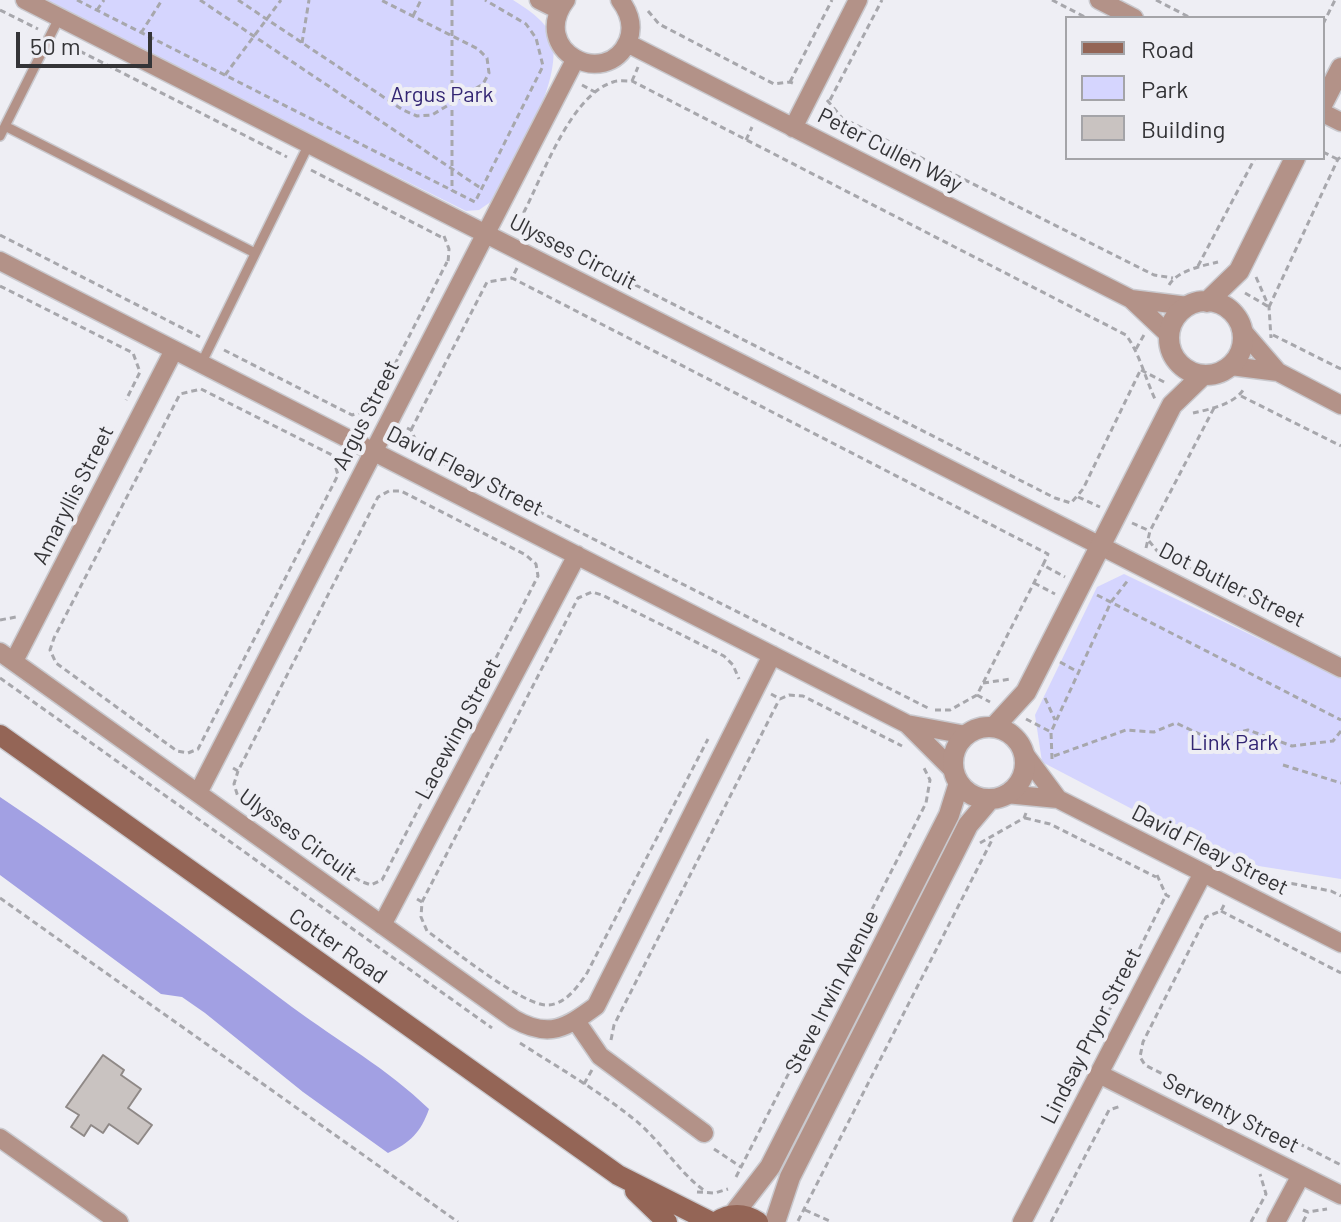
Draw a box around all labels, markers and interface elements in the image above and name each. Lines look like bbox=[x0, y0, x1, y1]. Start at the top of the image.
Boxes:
scale bar bbox=[20, 16, 156, 66]
legend bbox=[1065, 16, 1325, 160]
text: 50 m bbox=[30, 31, 81, 60]
text: Road bbox=[1141, 34, 1194, 63]
text: Park bbox=[1141, 74, 1188, 103]
park label: Argus Park bbox=[391, 82, 493, 108]
street label: Peter Cullen Way bbox=[813, 102, 967, 198]
text: Building bbox=[1141, 114, 1225, 143]
street label: Ulysses Circuit bbox=[505, 208, 641, 296]
street label: Argus Street bbox=[327, 356, 405, 474]
street label: David Fleay Street bbox=[382, 420, 548, 522]
street label: Amaryllis Street bbox=[27, 421, 119, 569]
street label: Dot Butler Street bbox=[1155, 537, 1309, 633]
street label: Lacewing Street bbox=[410, 654, 506, 804]
park label: Link Park bbox=[1190, 730, 1278, 756]
street label: Ulysses Circuit bbox=[234, 783, 362, 887]
street label: David Fleay Street bbox=[1127, 799, 1293, 901]
street label: Cotter Road bbox=[284, 903, 392, 989]
street label: Steve Irwin Avenue bbox=[779, 906, 885, 1078]
street label: Lindsay Pryor Street bbox=[1035, 944, 1147, 1128]
street label: Serventy Street bbox=[1158, 1067, 1304, 1159]

